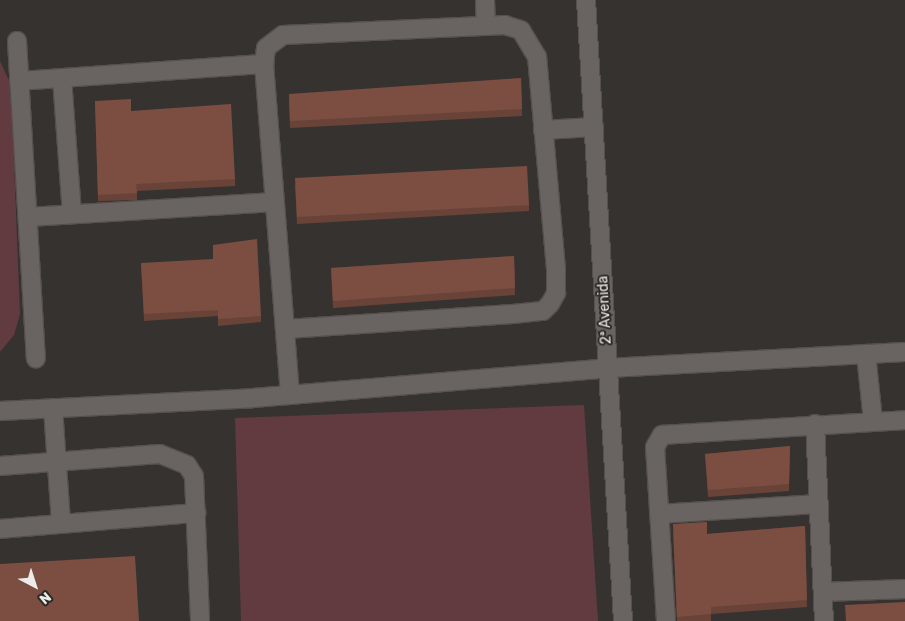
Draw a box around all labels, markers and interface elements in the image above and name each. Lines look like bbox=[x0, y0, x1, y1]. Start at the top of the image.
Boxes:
street label: 2ª Avenida bbox=[595, 275, 615, 345]
north arrow bbox=[10, 561, 60, 611]
text: N bbox=[36, 588, 54, 608]

